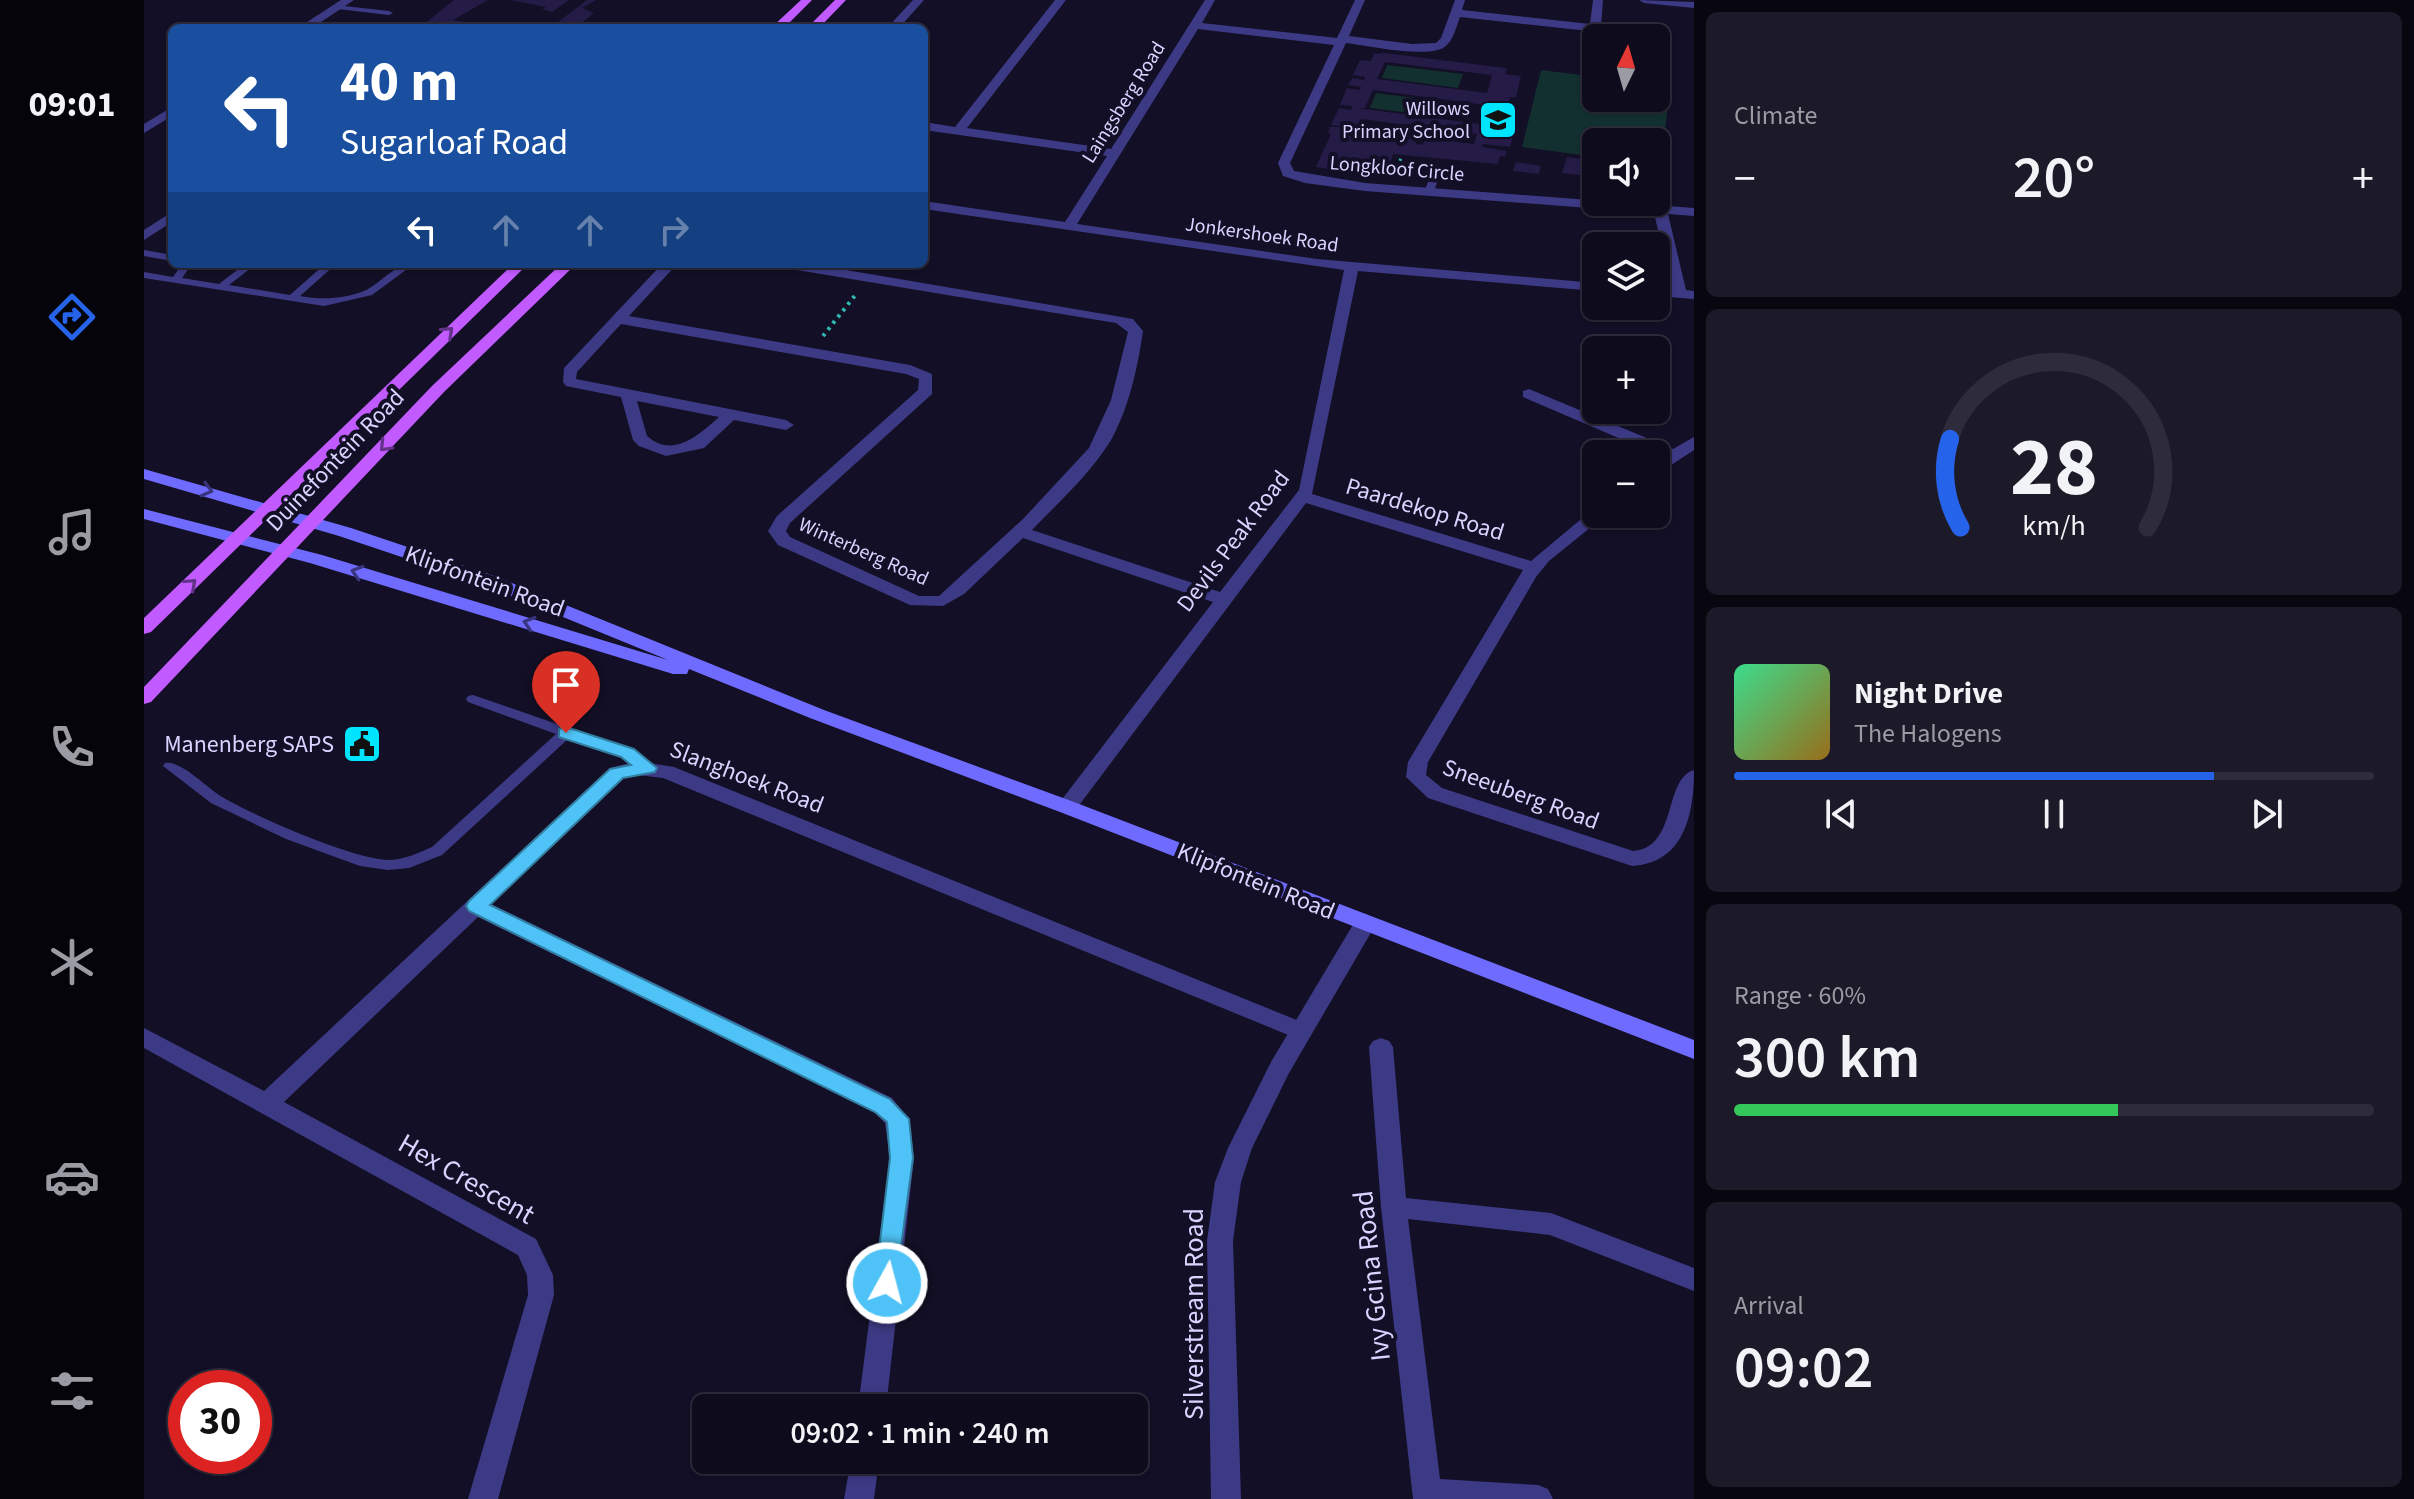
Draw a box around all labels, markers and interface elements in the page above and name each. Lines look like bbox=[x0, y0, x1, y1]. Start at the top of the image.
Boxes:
north arrow bbox=[1582, 24, 1670, 112]
map controls bbox=[1582, 24, 1670, 528]
street label: Laingsberg Road bbox=[1075, 36, 1173, 169]
text: 40 m bbox=[340, 43, 458, 122]
icon: left bbox=[208, 56, 312, 160]
text: 09:01 bbox=[29, 79, 115, 130]
place label: Willows Primary School bbox=[1342, 95, 1470, 146]
text: Climate bbox=[1734, 97, 1818, 134]
school or university icon: Willows Primary School bbox=[1477, 99, 1519, 141]
text: Sugarloaf Road bbox=[340, 117, 568, 168]
button: sound bbox=[1582, 128, 1670, 216]
text: 20° bbox=[2013, 136, 2095, 221]
text: − bbox=[1734, 148, 1756, 211]
text: + bbox=[2352, 148, 2374, 211]
street label: Longkloof Circle bbox=[1328, 149, 1465, 189]
icon: left bbox=[400, 208, 444, 252]
icon: ahead bbox=[484, 208, 528, 252]
icon: ahead bbox=[568, 208, 612, 252]
icon: right bbox=[652, 208, 696, 252]
street label: Jonkershoek Road bbox=[1183, 210, 1340, 260]
button: layers bbox=[1582, 232, 1670, 320]
icon: directions bbox=[44, 289, 100, 345]
one-way arrow bbox=[439, 327, 453, 342]
button: + bbox=[1582, 336, 1670, 424]
street label: Duinefontein Road bbox=[258, 381, 413, 540]
text: 28 bbox=[2010, 409, 2098, 527]
one-way arrow bbox=[379, 437, 394, 451]
button: − bbox=[1582, 440, 1670, 528]
street label: Devils Peak Road bbox=[1168, 463, 1298, 620]
street label: Paardekop Road bbox=[1341, 469, 1508, 550]
one-way arrow bbox=[199, 481, 213, 498]
icon: music bbox=[44, 504, 100, 560]
text: km/h bbox=[2022, 506, 2086, 546]
street label: Winterberg Road bbox=[794, 511, 933, 593]
street label: Klipfontein Road bbox=[400, 536, 569, 626]
one-way arrow bbox=[350, 565, 364, 581]
one-way arrow bbox=[182, 580, 197, 594]
one-way arrow bbox=[522, 616, 536, 632]
pin bbox=[532, 651, 600, 733]
icon: arrive bbox=[544, 663, 588, 707]
text: Night Drive bbox=[1854, 672, 2003, 715]
text: The Halogens bbox=[1854, 715, 2002, 752]
icon: phone bbox=[44, 719, 100, 775]
public building icon: Manenberg SAPS bbox=[341, 723, 383, 765]
place label: Manenberg SAPS bbox=[164, 727, 334, 762]
street label: Slanghoek Road bbox=[665, 732, 829, 823]
street label: Sneeuberg Road bbox=[1438, 750, 1604, 839]
icon: previous bbox=[1819, 792, 1863, 836]
icon: pause bbox=[2032, 792, 2076, 836]
icon: next bbox=[2245, 792, 2289, 836]
street label: Klipfontein Road bbox=[1172, 834, 1340, 929]
icon: climate bbox=[44, 934, 100, 990]
text: Range · 60% bbox=[1734, 977, 1866, 1014]
text: 300 km bbox=[1734, 1016, 1920, 1101]
street label: Hex Crescent bbox=[391, 1124, 543, 1234]
icon: car bbox=[44, 1149, 100, 1205]
street label: Ivy Gcina Road bbox=[1343, 1189, 1401, 1363]
street label: Silverstream Road bbox=[1174, 1208, 1214, 1420]
position arrow bbox=[845, 1241, 929, 1325]
text: Arrival bbox=[1734, 1287, 1804, 1324]
text: 09:02 bbox=[1734, 1326, 1874, 1411]
icon: filters bbox=[44, 1363, 100, 1419]
speed limit sign: 30 bbox=[168, 1370, 272, 1474]
text: 09:02 · 1 min · 240 m bbox=[790, 1412, 1050, 1455]

